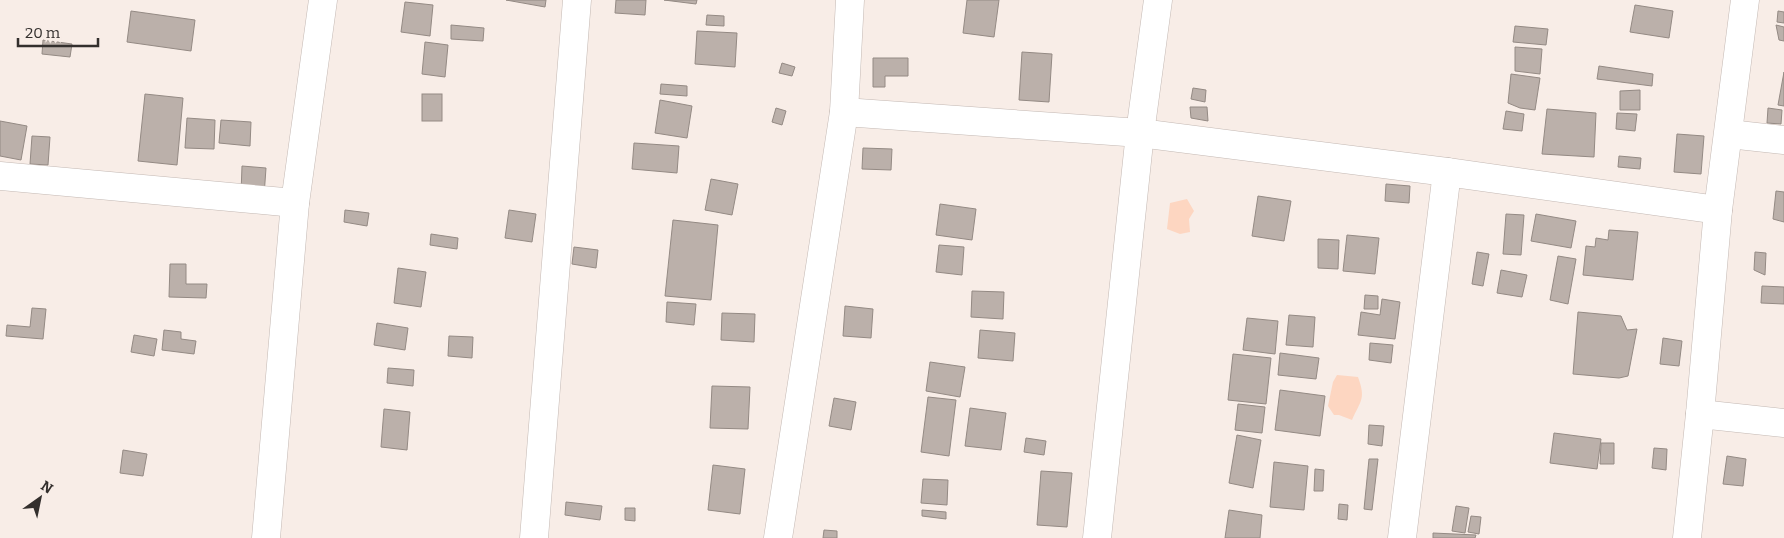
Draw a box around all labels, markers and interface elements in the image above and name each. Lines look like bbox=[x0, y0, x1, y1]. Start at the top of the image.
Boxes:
scale bar bbox=[18, 15, 98, 47]
text: 20 m bbox=[25, 24, 61, 42]
north arrow bbox=[15, 473, 65, 523]
text: N bbox=[38, 477, 56, 498]

